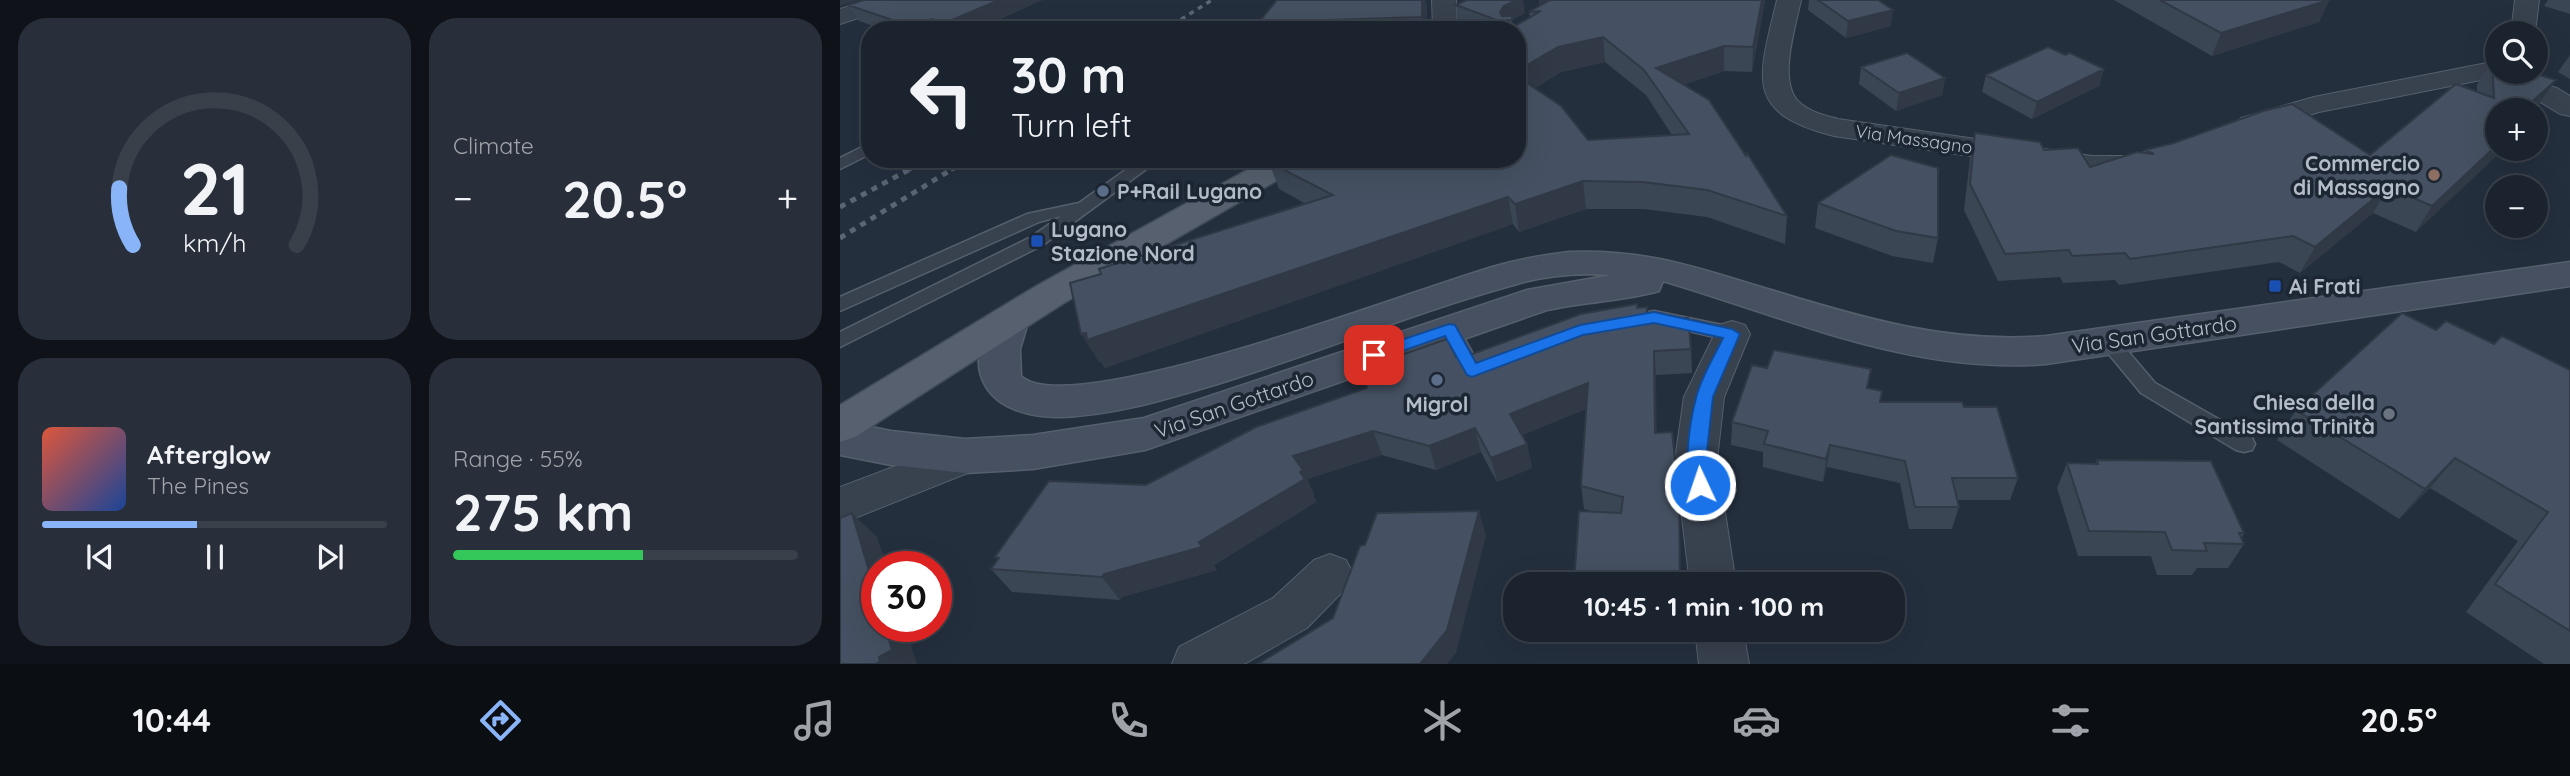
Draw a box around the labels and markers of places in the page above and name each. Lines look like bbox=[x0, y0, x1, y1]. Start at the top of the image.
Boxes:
place label: Commercio di Massagno bbox=[2293, 150, 2420, 200]
marker: Commercio di Massagno bbox=[2426, 167, 2442, 183]
place label: P+Rail Lugano bbox=[1117, 178, 1262, 204]
marker: P+Rail Lugano bbox=[1095, 183, 1111, 199]
place label: Lugano Stazione Nord bbox=[1051, 216, 1195, 266]
marker: Lugano Stazione Nord bbox=[1029, 233, 1045, 249]
place label: Ai Frati bbox=[2289, 273, 2360, 299]
marker: Ai Frati bbox=[2267, 278, 2283, 294]
pin bbox=[1344, 325, 1404, 385]
marker: Migrol bbox=[1429, 372, 1445, 388]
place label: Chiesa della Santissima Trinità bbox=[2194, 389, 2375, 439]
place label: Migrol bbox=[1406, 391, 1468, 417]
marker: Chiesa della Santissima Trinità bbox=[2381, 406, 2397, 422]

